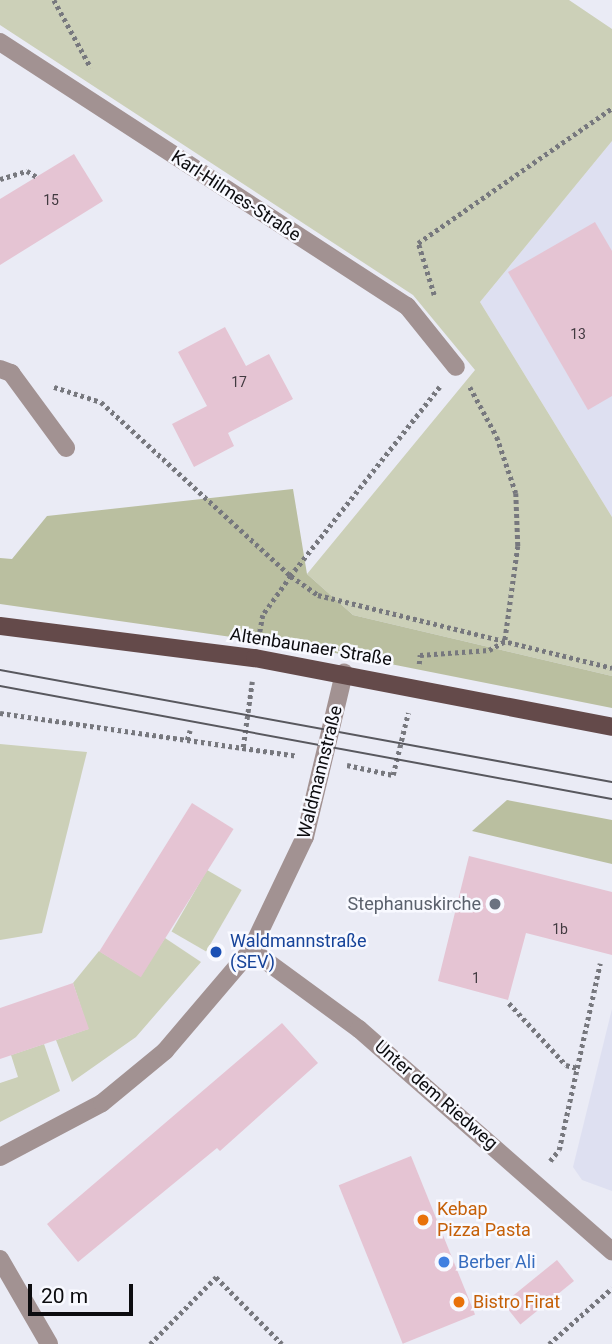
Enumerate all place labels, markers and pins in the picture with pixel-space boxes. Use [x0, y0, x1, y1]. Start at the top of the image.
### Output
place label: Stephanuskirche [348, 893, 481, 915]
marker: Stephanuskirche [487, 896, 503, 912]
place label: Waldmannstraße (SEV) [230, 931, 366, 974]
marker: Waldmannstraße (SEV) [208, 944, 224, 960]
place label: Kebap Pizza Pasta [437, 1199, 531, 1242]
marker: Kebap Pizza Pasta [415, 1212, 431, 1228]
place label: Berber Ali [458, 1251, 536, 1273]
marker: Berber Ali [436, 1254, 452, 1270]
place label: Bistro Firat [473, 1291, 560, 1313]
marker: Bistro Firat [451, 1294, 467, 1310]

